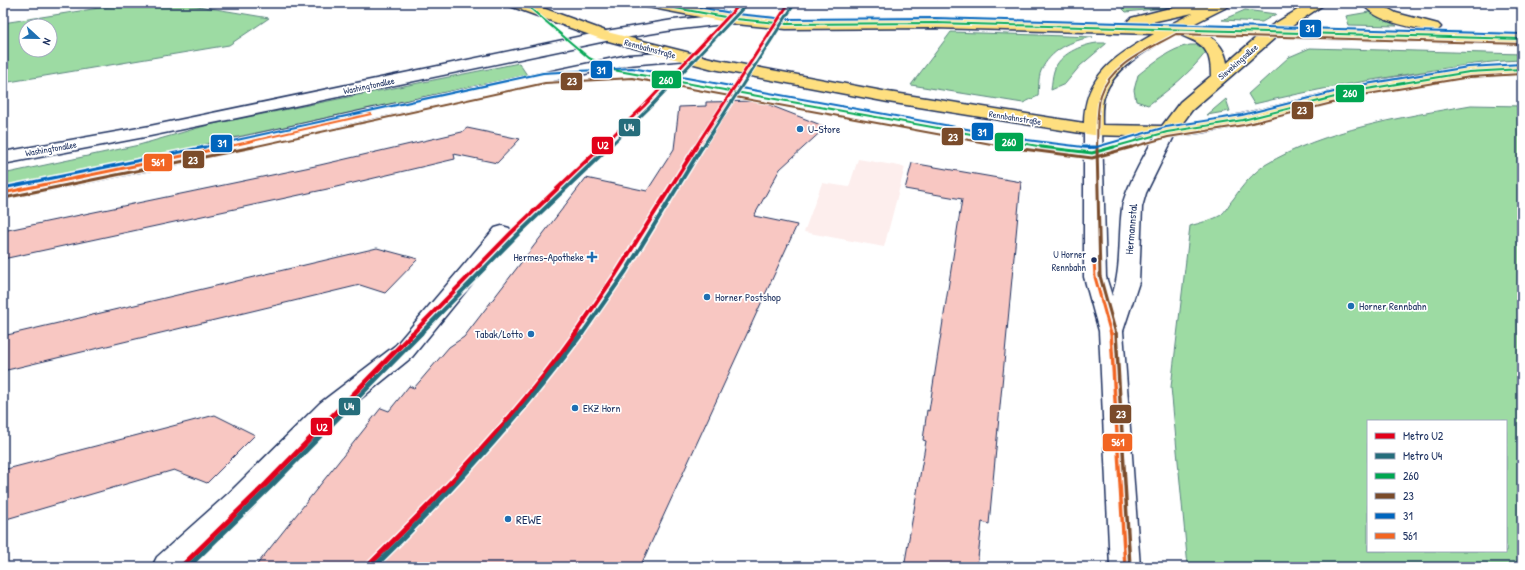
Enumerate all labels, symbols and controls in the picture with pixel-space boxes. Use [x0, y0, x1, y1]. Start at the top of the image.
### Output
north arrow [18, 18, 58, 58]
line badge: 31 [1299, 19, 1322, 38]
text: 31 [1306, 21, 1314, 35]
text: N [40, 36, 55, 47]
street label: Rennbahnstraße [623, 36, 677, 62]
street label: Sievekingsallee [1216, 41, 1261, 83]
line badge: 31 [590, 60, 613, 79]
text: 31 [597, 63, 605, 77]
line badge: 260 [651, 70, 682, 89]
line badge: 23 [560, 72, 583, 91]
text: 260 [659, 73, 673, 87]
text: 23 [567, 74, 577, 88]
street label: Washingtonallee [342, 75, 396, 97]
line badge: 260 [1335, 84, 1365, 103]
text: 260 [1343, 86, 1357, 100]
line badge: 23 [1291, 101, 1314, 120]
text: 23 [1297, 103, 1307, 117]
street label: Rennbahnstraße [988, 108, 1042, 128]
line badge: U4 [618, 118, 641, 137]
text: U4 [624, 120, 634, 134]
place label: U-Store [808, 122, 841, 136]
line badge: 31 [971, 122, 994, 141]
marker: U-Store [795, 124, 805, 134]
text: 31 [978, 125, 986, 139]
line badge: 23 [941, 127, 964, 146]
text: 23 [948, 130, 958, 144]
line badge: 260 [994, 132, 1024, 152]
line badge: 31 [210, 134, 233, 153]
text: 260 [1002, 135, 1016, 149]
text: 31 [218, 136, 226, 150]
line badge: U2 [591, 136, 614, 155]
text: U2 [597, 138, 609, 152]
street label: Washingtonallee [24, 139, 78, 159]
line badge: 23 [182, 150, 205, 169]
line badge: 561 [143, 153, 173, 172]
text: 23 [188, 153, 198, 167]
text: 561 [151, 155, 165, 169]
street label: Hermannstal [1122, 203, 1140, 255]
place label: U Horner Rennbahn [1052, 248, 1086, 274]
place label: Hermes-Apotheke [513, 250, 585, 264]
marker: Hermes-Apotheke [587, 252, 597, 262]
marker: U Horner Rennbahn [1089, 255, 1099, 265]
place label: Horner Postshop [715, 290, 781, 304]
marker: Horner Postshop [702, 292, 712, 302]
place label: Horner Rennbahn [1359, 299, 1427, 313]
marker: Horner Rennbahn [1346, 301, 1356, 311]
place label: Tabak/Lotto [475, 327, 524, 341]
marker: Tabak/Lotto [526, 329, 536, 339]
line badge: U4 [338, 397, 361, 416]
text: U4 [344, 399, 354, 413]
place label: EKZ Horn [583, 401, 621, 415]
marker: EKZ Horn [570, 403, 580, 413]
line badge: 23 [1109, 404, 1132, 424]
text: 23 [1116, 407, 1126, 421]
line badge: U2 [310, 417, 333, 436]
text: U2 [316, 420, 328, 434]
legend [1367, 420, 1507, 552]
text: Metro U2 [1403, 427, 1444, 444]
line badge: 561 [1102, 433, 1133, 452]
text: 561 [1111, 435, 1125, 449]
text: Metro U4 [1403, 447, 1443, 464]
text: 260 [1403, 467, 1419, 484]
text: 23 [1403, 487, 1414, 504]
text: 31 [1403, 507, 1413, 524]
place label: REWE [516, 510, 542, 528]
marker: REWE [503, 514, 513, 524]
text: 561 [1403, 527, 1417, 544]

